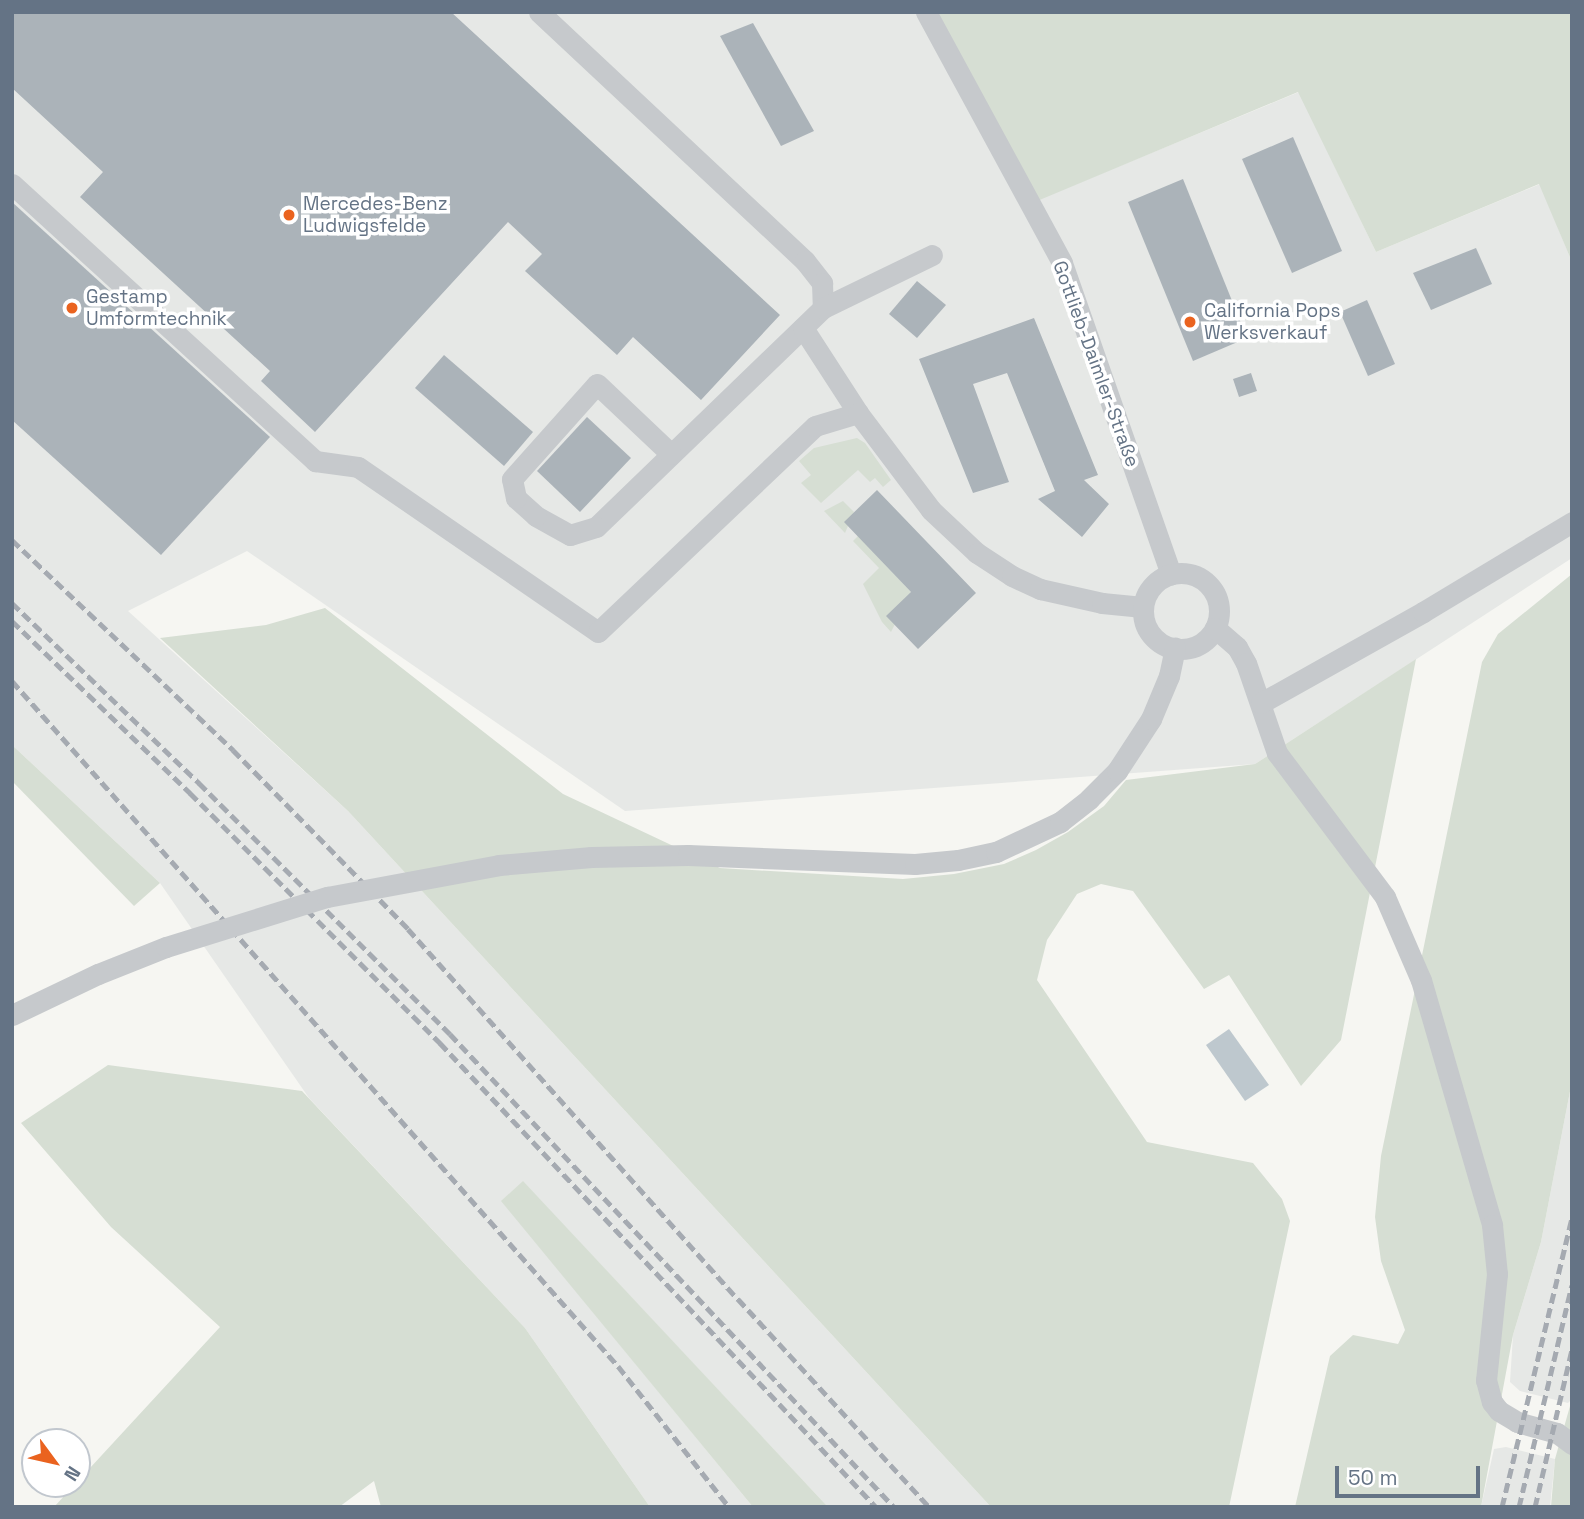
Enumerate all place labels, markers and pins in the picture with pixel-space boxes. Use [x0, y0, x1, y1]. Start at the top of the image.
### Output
place label: Mercedes-Benz Ludwigsfelde [303, 193, 448, 237]
marker: Mercedes-Benz Ludwigsfelde [281, 207, 297, 223]
place label: Gestamp Umformtechnik [86, 286, 227, 330]
marker: Gestamp Umformtechnik [64, 300, 80, 316]
place label: California Pops Werksverkauf [1204, 300, 1340, 344]
marker: California Pops Werksverkauf [1182, 314, 1198, 330]

